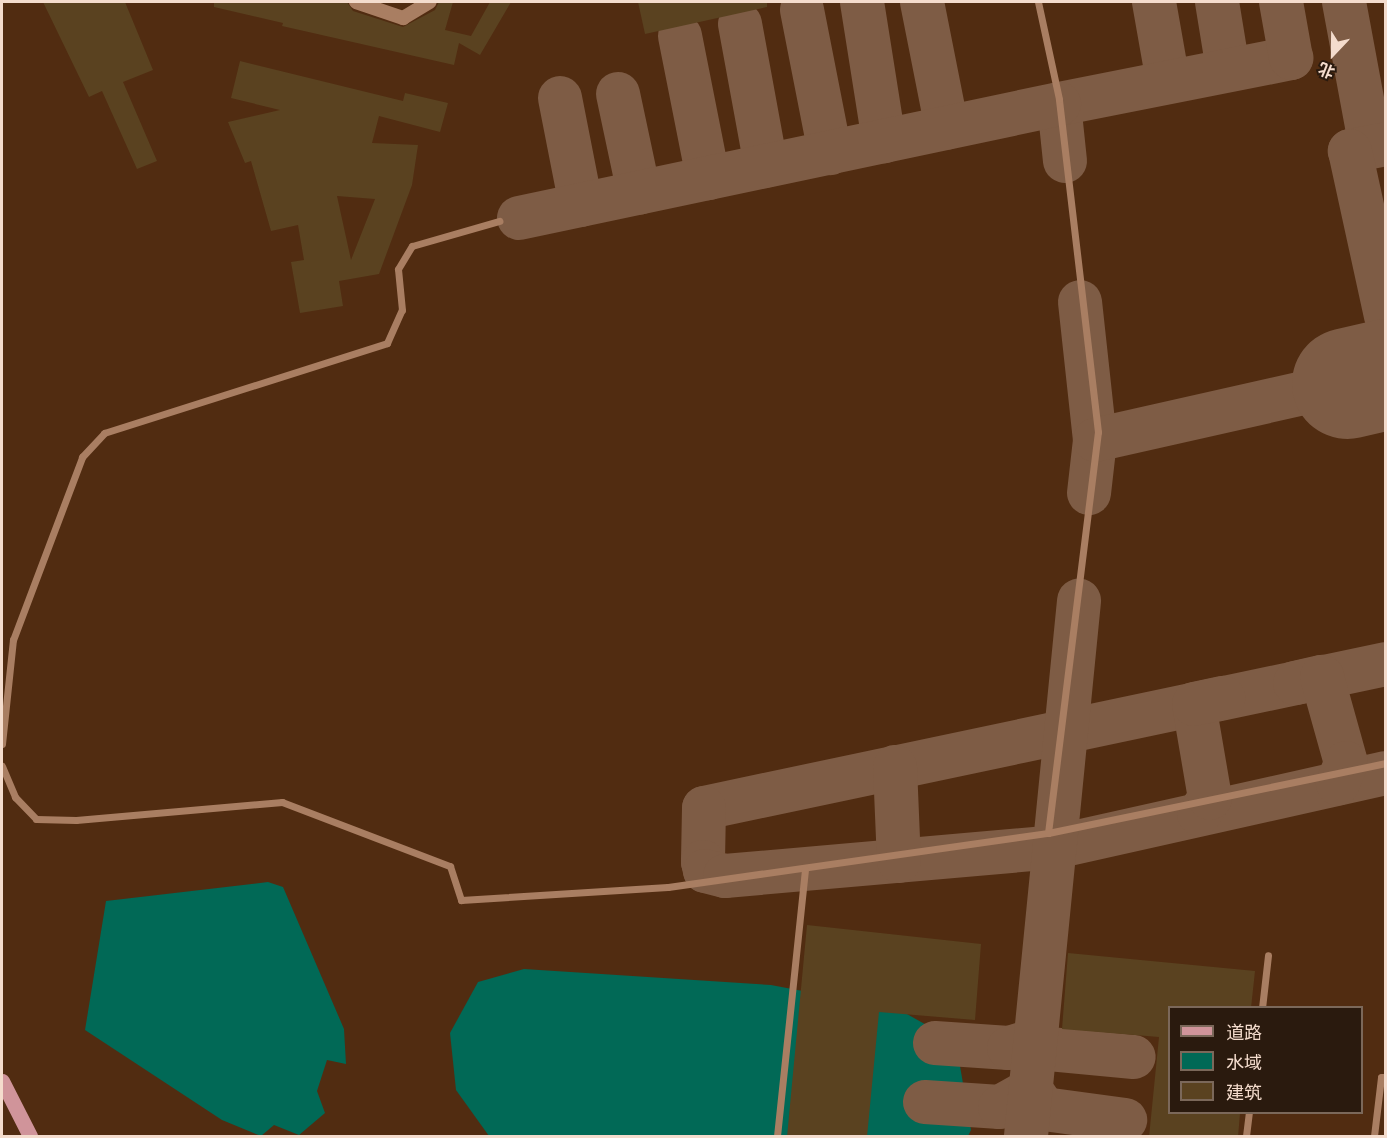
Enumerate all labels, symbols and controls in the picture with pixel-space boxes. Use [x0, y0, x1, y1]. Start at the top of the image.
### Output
north arrow [1303, 24, 1363, 84]
text: 北 [1315, 59, 1337, 83]
legend [1168, 1006, 1363, 1114]
text: 道路 [1226, 1021, 1262, 1043]
text: 水域 [1226, 1051, 1262, 1073]
text: 建筑 [1226, 1081, 1262, 1103]

